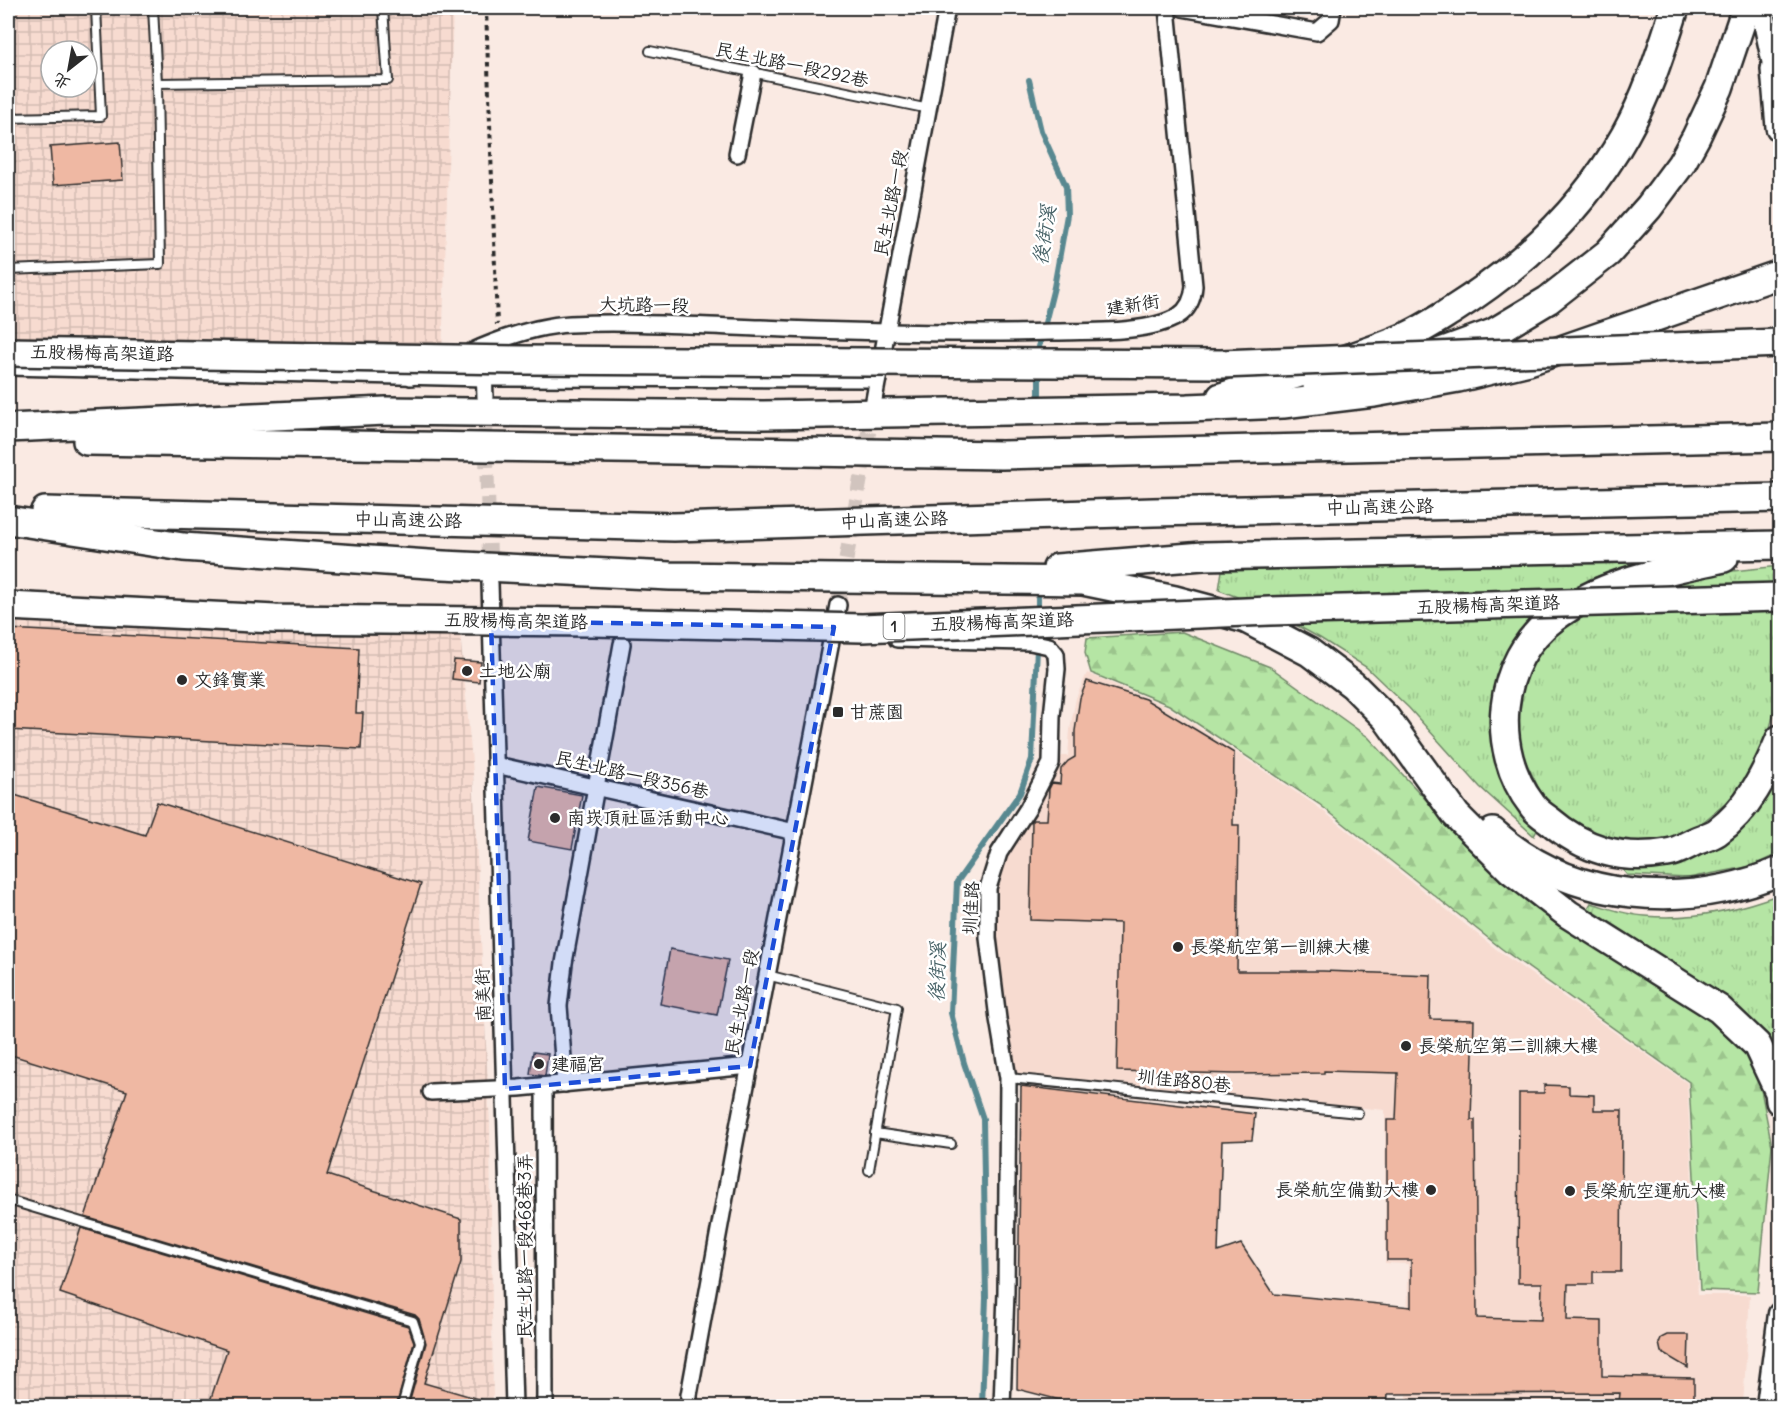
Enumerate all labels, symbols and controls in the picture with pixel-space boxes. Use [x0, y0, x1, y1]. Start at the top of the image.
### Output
street label: 民生北路一段292巷 [713, 37, 871, 92]
north arrow [39, 39, 99, 99]
text: 北 [49, 69, 73, 95]
street label: 民生北路一段 [869, 148, 912, 258]
water label: 後街溪 [1026, 202, 1061, 267]
street label: 建新街 [1104, 289, 1161, 320]
street label: 大坑路一段 [599, 292, 689, 317]
street label: 五股楊梅高架道路 [30, 340, 174, 365]
street label: 中山高速公路 [1326, 494, 1434, 519]
street label: 中山高速公路 [840, 506, 948, 533]
street label: 中山高速公路 [354, 507, 462, 532]
street label: 五股楊梅高架道路 [1416, 590, 1560, 619]
street label: 五股楊梅高架道路 [930, 607, 1074, 636]
street label: 五股楊梅高架道路 [444, 608, 588, 633]
road number: 1 [884, 613, 904, 639]
place label: 土地公廟 [479, 659, 551, 682]
marker: 土地公廟 [460, 664, 474, 678]
place label: 文鋒實業 [194, 668, 266, 691]
marker: 文鋒實業 [175, 673, 189, 687]
place label: 甘蔗園 [850, 700, 904, 723]
marker: 甘蔗園 [831, 705, 845, 719]
street label: 民生北路一段356巷 [553, 746, 711, 803]
place label: 南崁頂社區活動中心 [567, 806, 729, 829]
marker: 南崁頂社區活動中心 [548, 811, 562, 825]
street label: 圳佳路 [958, 880, 983, 936]
place label: 長榮航空第一訓練大樓 [1190, 935, 1370, 958]
marker: 長榮航空第一訓練大樓 [1171, 940, 1185, 954]
water label: 後街溪 [923, 941, 950, 1002]
street label: 民生北路一段 [720, 947, 763, 1057]
street label: 南美街 [470, 968, 495, 1022]
place label: 長榮航空第二訓練大樓 [1418, 1034, 1598, 1057]
marker: 長榮航空第二訓練大樓 [1399, 1039, 1413, 1053]
place label: 建福宮 [551, 1052, 605, 1075]
marker: 建福宮 [532, 1057, 546, 1071]
street label: 圳佳路80巷 [1136, 1064, 1232, 1097]
street label: 民生北路一段468巷3弄 [513, 1153, 536, 1339]
place label: 長榮航空備勤大樓 [1275, 1178, 1419, 1201]
place label: 長榮航空運航大樓 [1582, 1179, 1726, 1202]
marker: 長榮航空備勤大樓 [1424, 1183, 1438, 1197]
marker: 長榮航空運航大樓 [1563, 1184, 1577, 1198]

